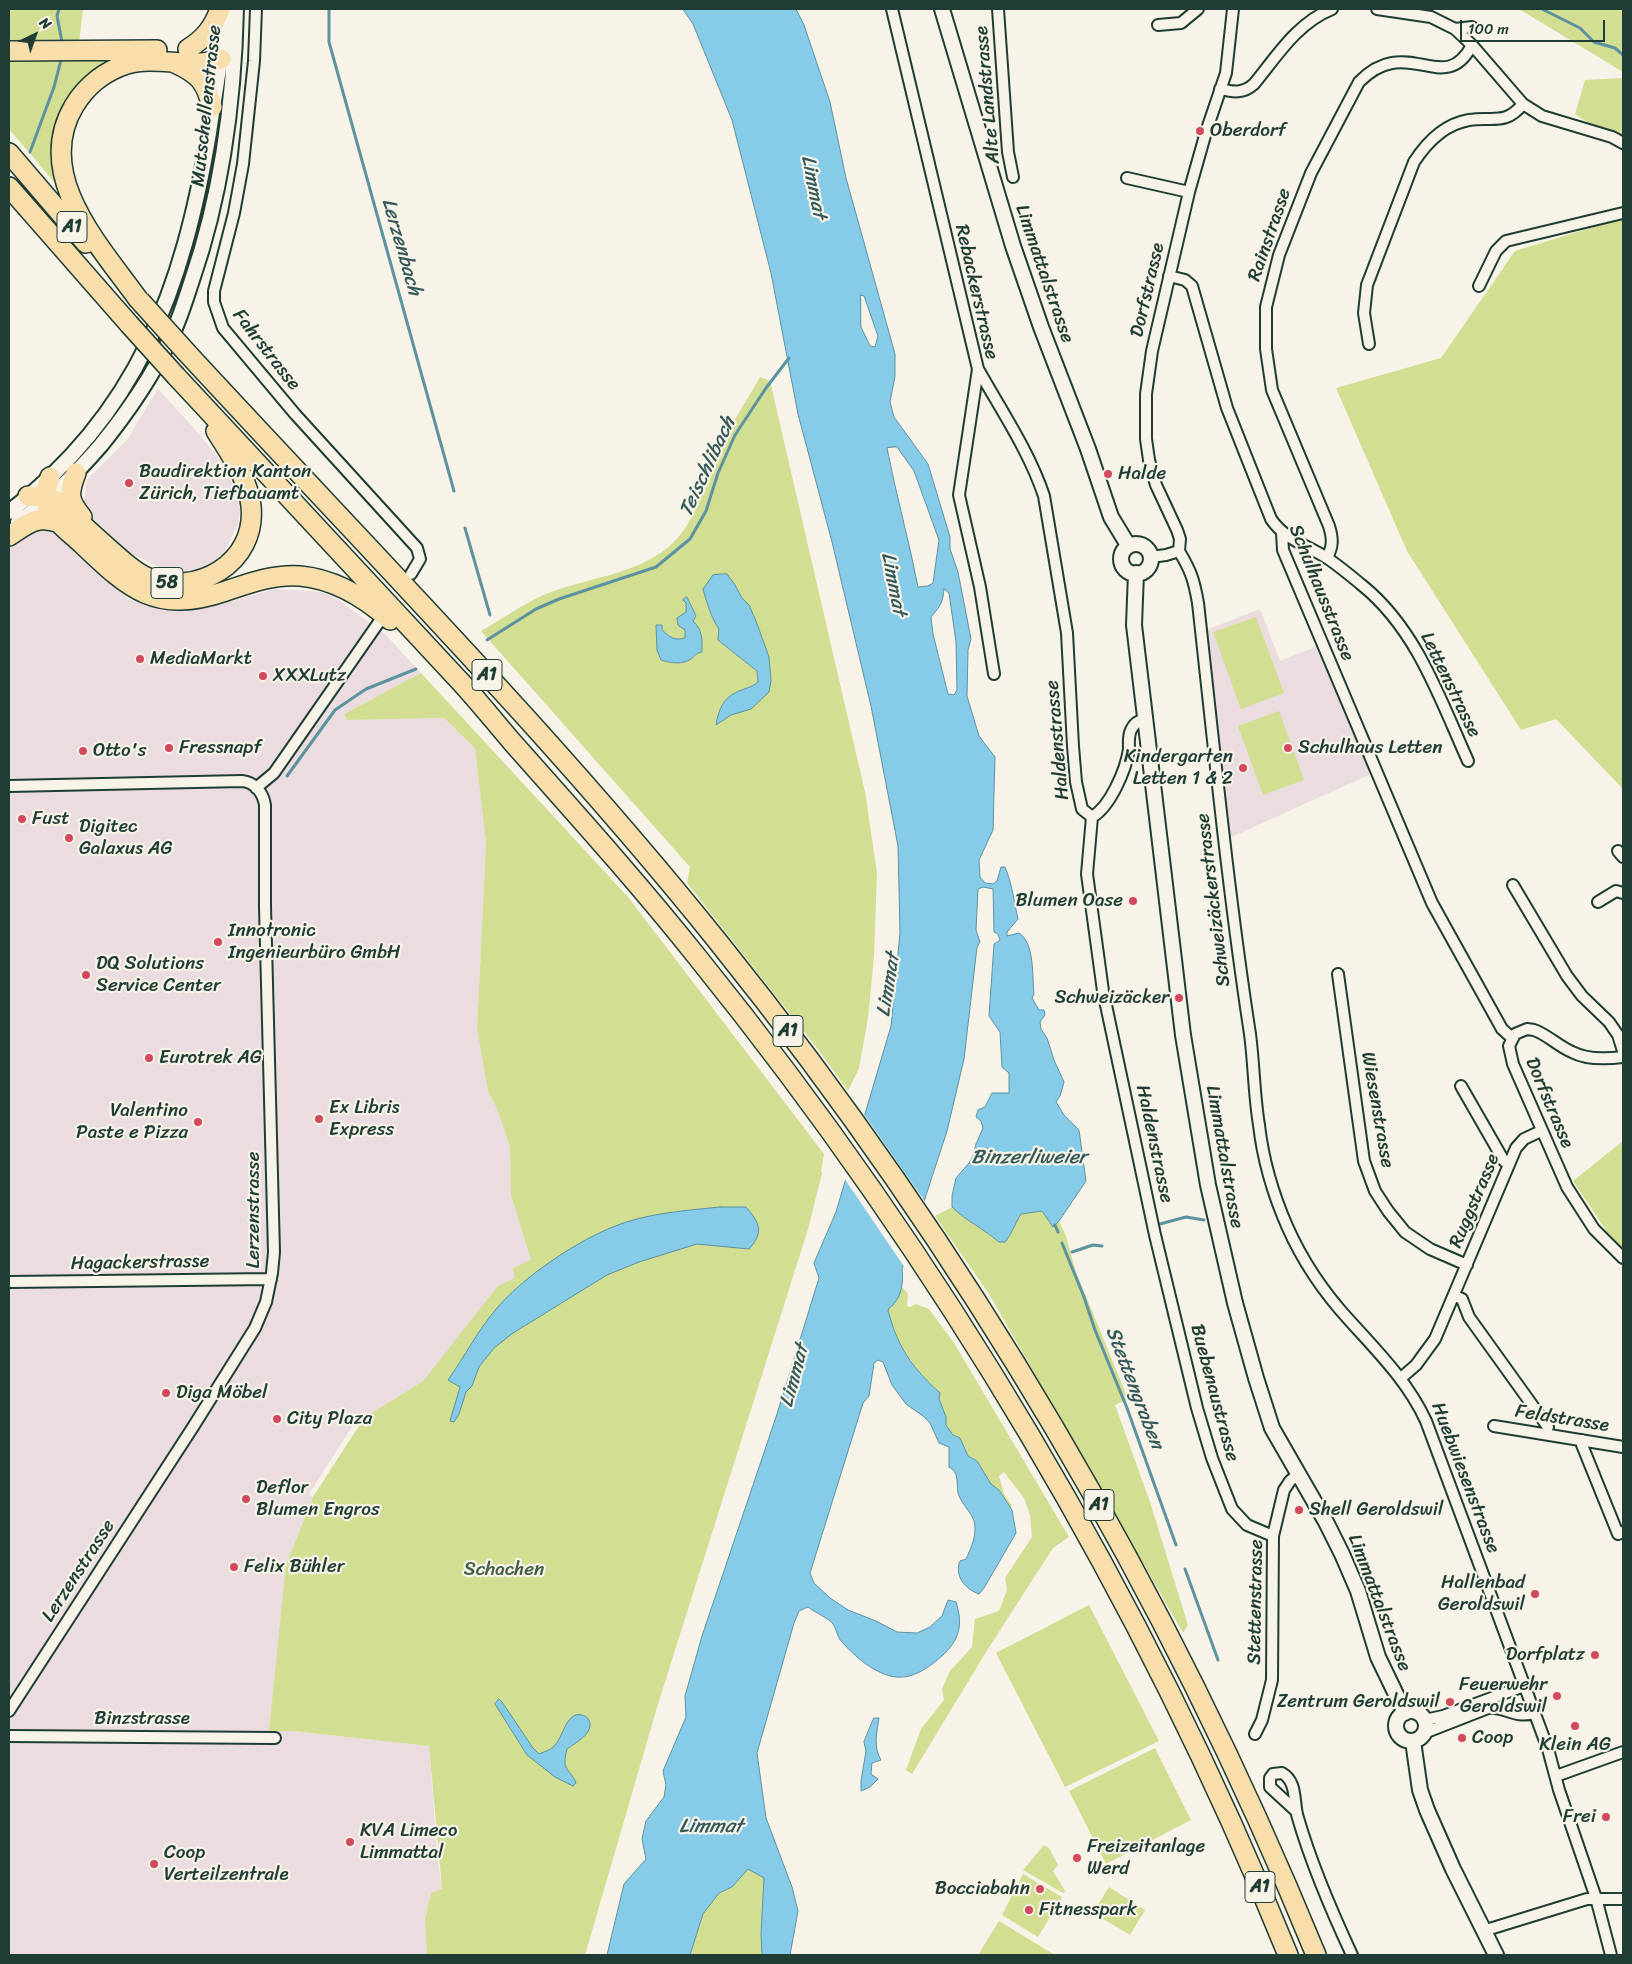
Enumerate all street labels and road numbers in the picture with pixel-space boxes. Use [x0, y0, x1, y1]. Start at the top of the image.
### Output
street label: Mutschellenstrasse [187, 24, 227, 188]
street label: Alte Landstrasse [971, 25, 1005, 165]
street label: Rainstrasse [1243, 186, 1297, 284]
street label: Limmattalstrasse [1010, 202, 1078, 346]
road number: A1 [57, 212, 87, 242]
street label: Rebackerstrasse [949, 222, 1003, 362]
street label: Dorfstrasse [1126, 241, 1170, 339]
street label: Fahrstrasse [227, 305, 305, 395]
street label: Schulhausstrasse [1283, 521, 1359, 665]
road number: 58 [151, 568, 183, 598]
street label: Lettenstrasse [1415, 629, 1485, 741]
road number: A1 [472, 660, 502, 690]
street label: Haldenstrasse [1041, 679, 1075, 801]
street label: Schweizäckerstrasse [1192, 812, 1236, 988]
road number: A1 [773, 1016, 803, 1046]
street label: Wiesenstrasse [1356, 1050, 1398, 1170]
street label: Dorfstrasse [1520, 1054, 1578, 1152]
street label: Haldenstrasse [1130, 1083, 1178, 1205]
street label: Limmattalstrasse [1200, 1084, 1248, 1230]
street label: Lerzenstrasse [243, 1151, 265, 1269]
street label: Ruggstrasse [1445, 1151, 1505, 1251]
street label: Hagackerstrasse [70, 1250, 210, 1276]
street label: Buebenaustrasse [1185, 1322, 1243, 1464]
street label: Huebwiesenstrasse [1426, 1399, 1504, 1557]
street label: Feldstrasse [1513, 1400, 1611, 1438]
road number: A1 [1084, 1490, 1114, 1520]
street label: Lerzenstrasse [38, 1516, 120, 1626]
street label: Limmattalstrasse [1342, 1531, 1416, 1675]
street label: Stettenstrasse [1244, 1539, 1268, 1665]
street label: Binzstrasse [94, 1708, 190, 1730]
road number: A1 [1245, 1871, 1275, 1902]

